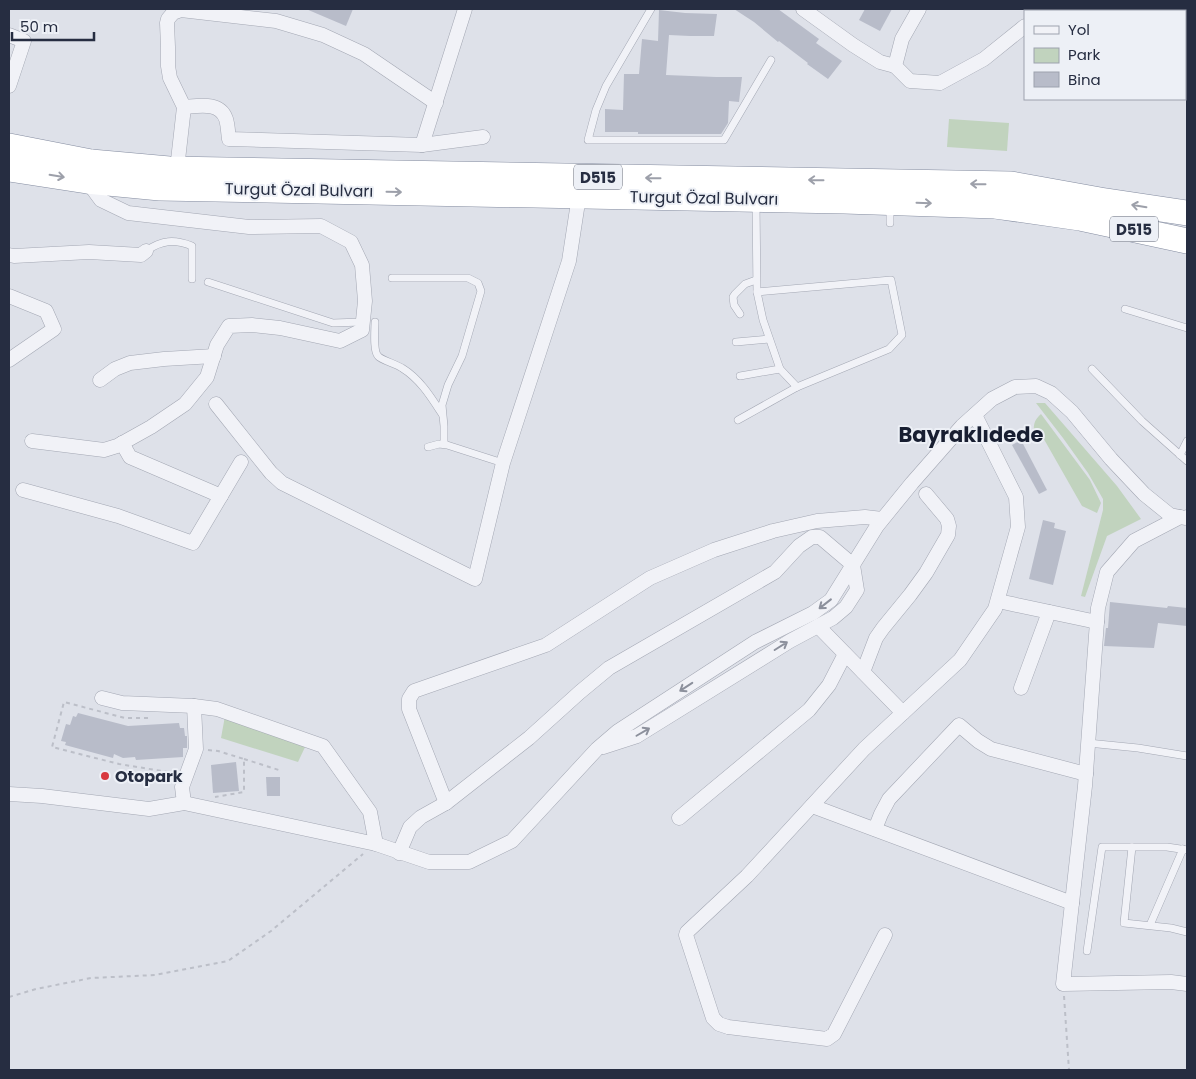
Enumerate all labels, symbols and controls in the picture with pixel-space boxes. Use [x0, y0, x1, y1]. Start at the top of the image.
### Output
scale bar [12, 10, 95, 42]
legend [1024, 10, 1186, 100]
text: 50 m [20, 16, 58, 37]
text: Yol [1068, 19, 1090, 40]
text: Park [1068, 44, 1100, 65]
text: Bina [1068, 69, 1101, 90]
road number: D515 [574, 164, 622, 190]
one-way arrow [49, 172, 65, 182]
one-way arrow [646, 173, 662, 182]
one-way arrow [808, 175, 824, 185]
street label: Turgut Özal Bulvarı [225, 177, 373, 203]
one-way arrow [971, 179, 987, 188]
street label: Turgut Özal Bulvarı [630, 185, 778, 211]
one-way arrow [385, 188, 401, 197]
one-way arrow [915, 199, 931, 208]
one-way arrow [1131, 200, 1147, 210]
road number: D515 [1110, 216, 1158, 242]
district label: Bayraklıdede [899, 420, 1044, 449]
one-way arrow [818, 599, 832, 609]
one-way arrow [774, 641, 788, 652]
one-way arrow [679, 682, 693, 692]
one-way arrow [635, 726, 649, 736]
place label: Otopark [115, 765, 183, 788]
marker: Otopark [99, 770, 111, 782]

